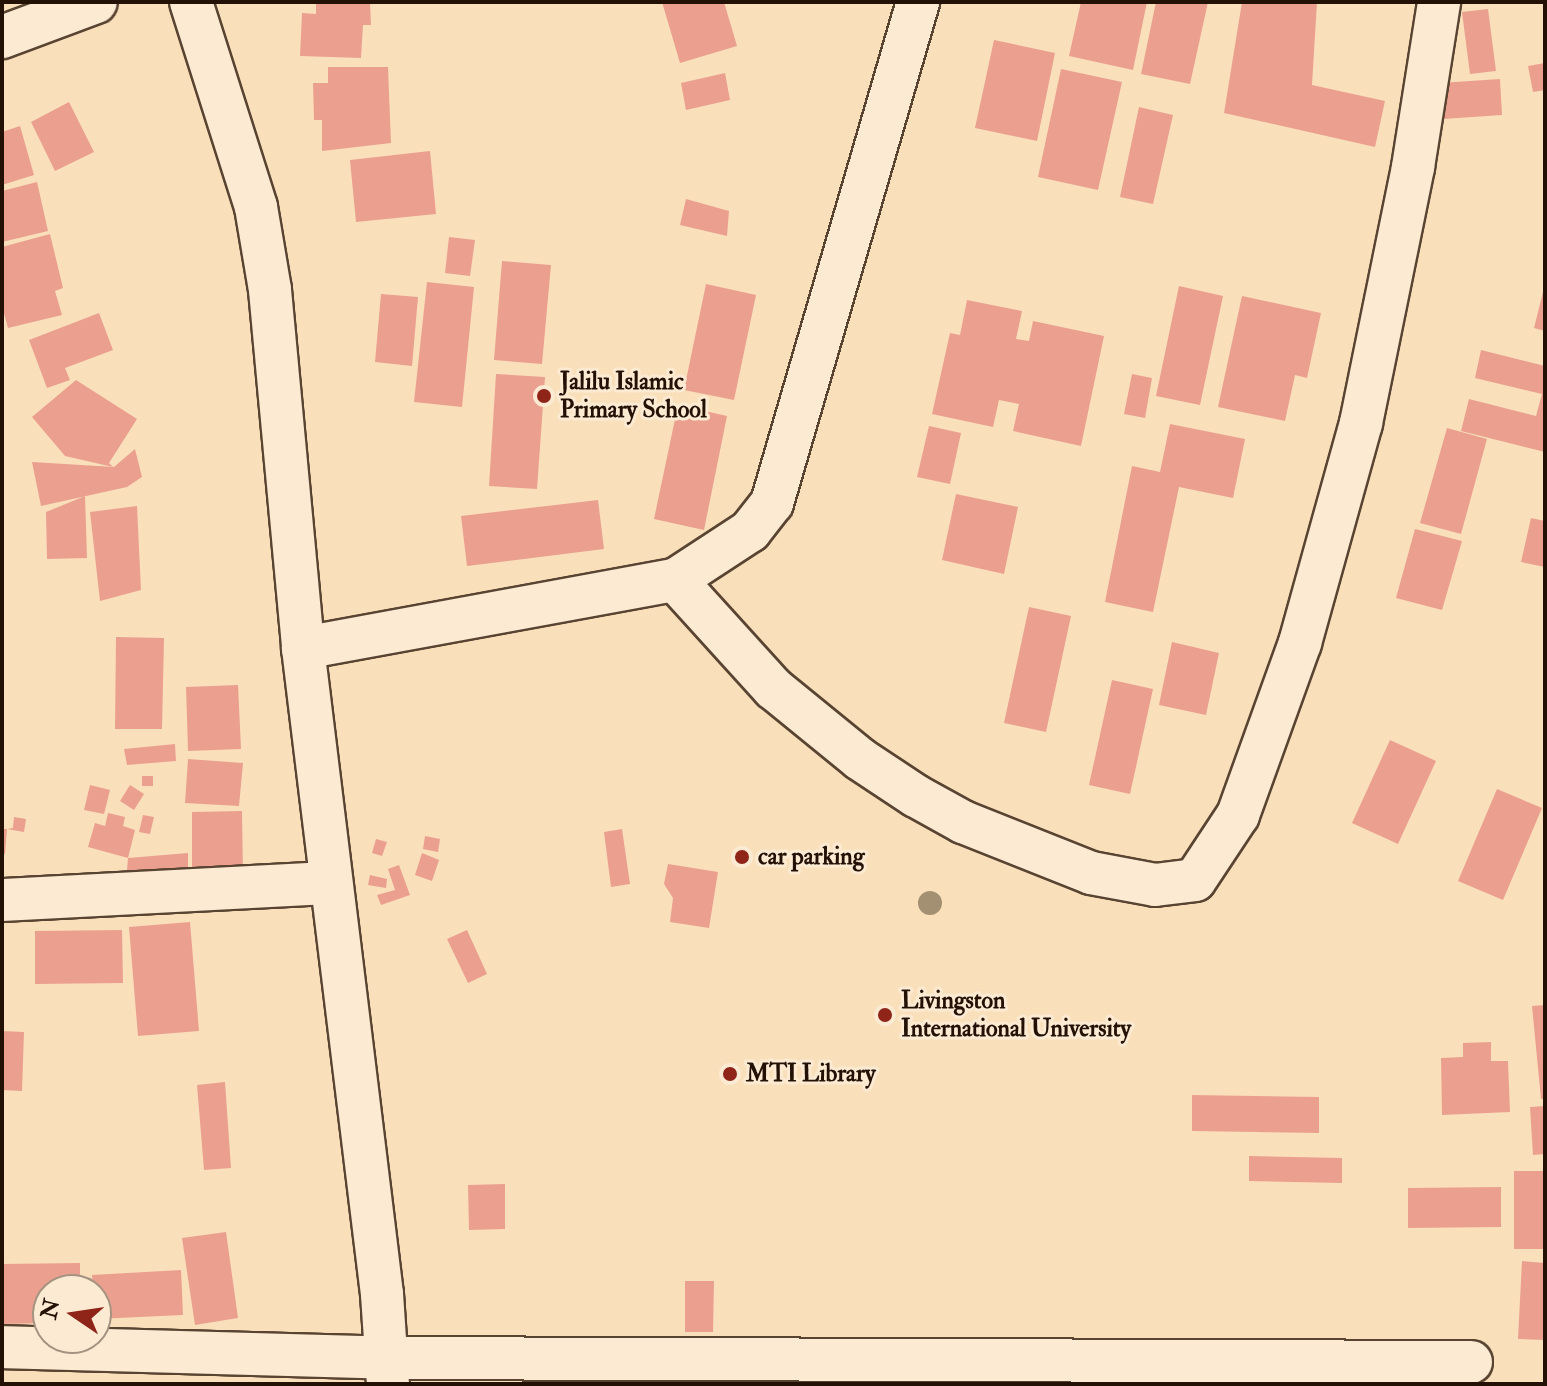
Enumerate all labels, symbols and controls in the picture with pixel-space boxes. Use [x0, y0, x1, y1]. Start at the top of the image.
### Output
place label: Jalilu Islamic Primary School [560, 368, 707, 424]
marker: Jalilu Islamic Primary School [535, 387, 553, 405]
place label: car parking [758, 843, 864, 871]
marker: car parking [733, 848, 751, 866]
place label: Livingston International University [901, 987, 1131, 1043]
marker: Livingston International University [876, 1006, 894, 1024]
place label: MTI Library [746, 1060, 875, 1088]
marker: MTI Library [721, 1065, 739, 1083]
north arrow [32, 1274, 112, 1354]
text: N [35, 1296, 66, 1322]

